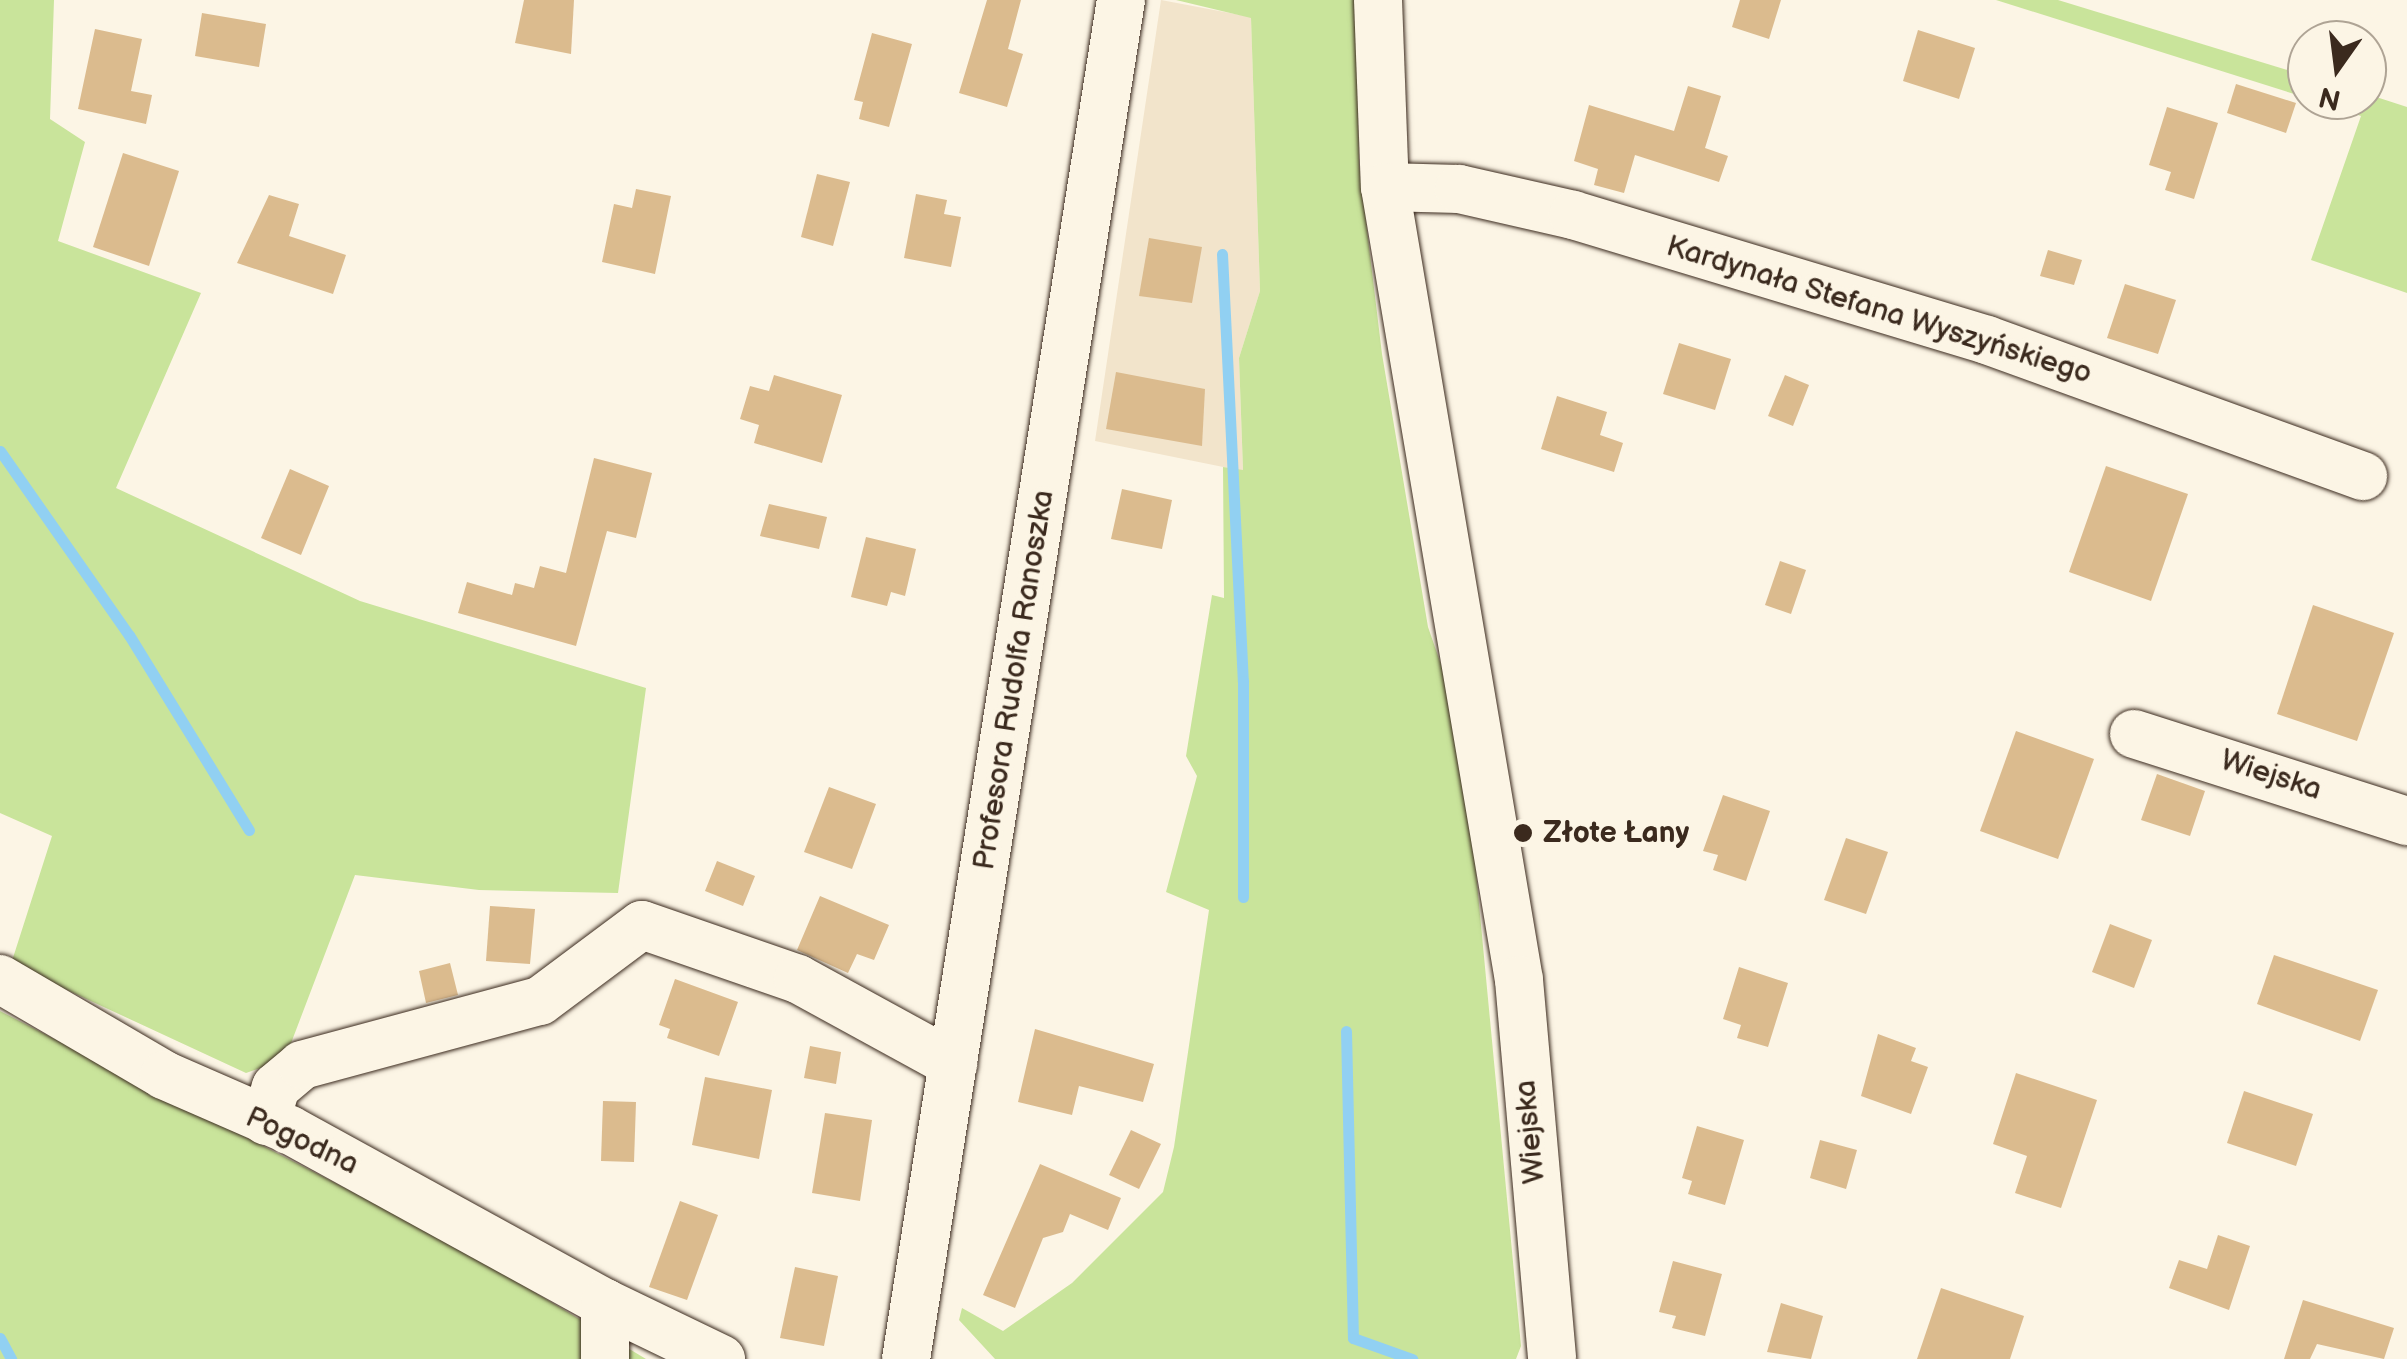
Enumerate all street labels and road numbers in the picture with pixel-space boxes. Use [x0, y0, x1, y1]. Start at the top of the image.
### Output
street label: Kardynała Stefana Wyszyńskiego [1661, 228, 2097, 392]
street label: Profesora Rudolfa Ranoszka [966, 488, 1062, 872]
street label: Wiejska [2216, 742, 2326, 808]
street label: Wiejska [1508, 1079, 1552, 1185]
street label: Pogodna [240, 1099, 364, 1183]

